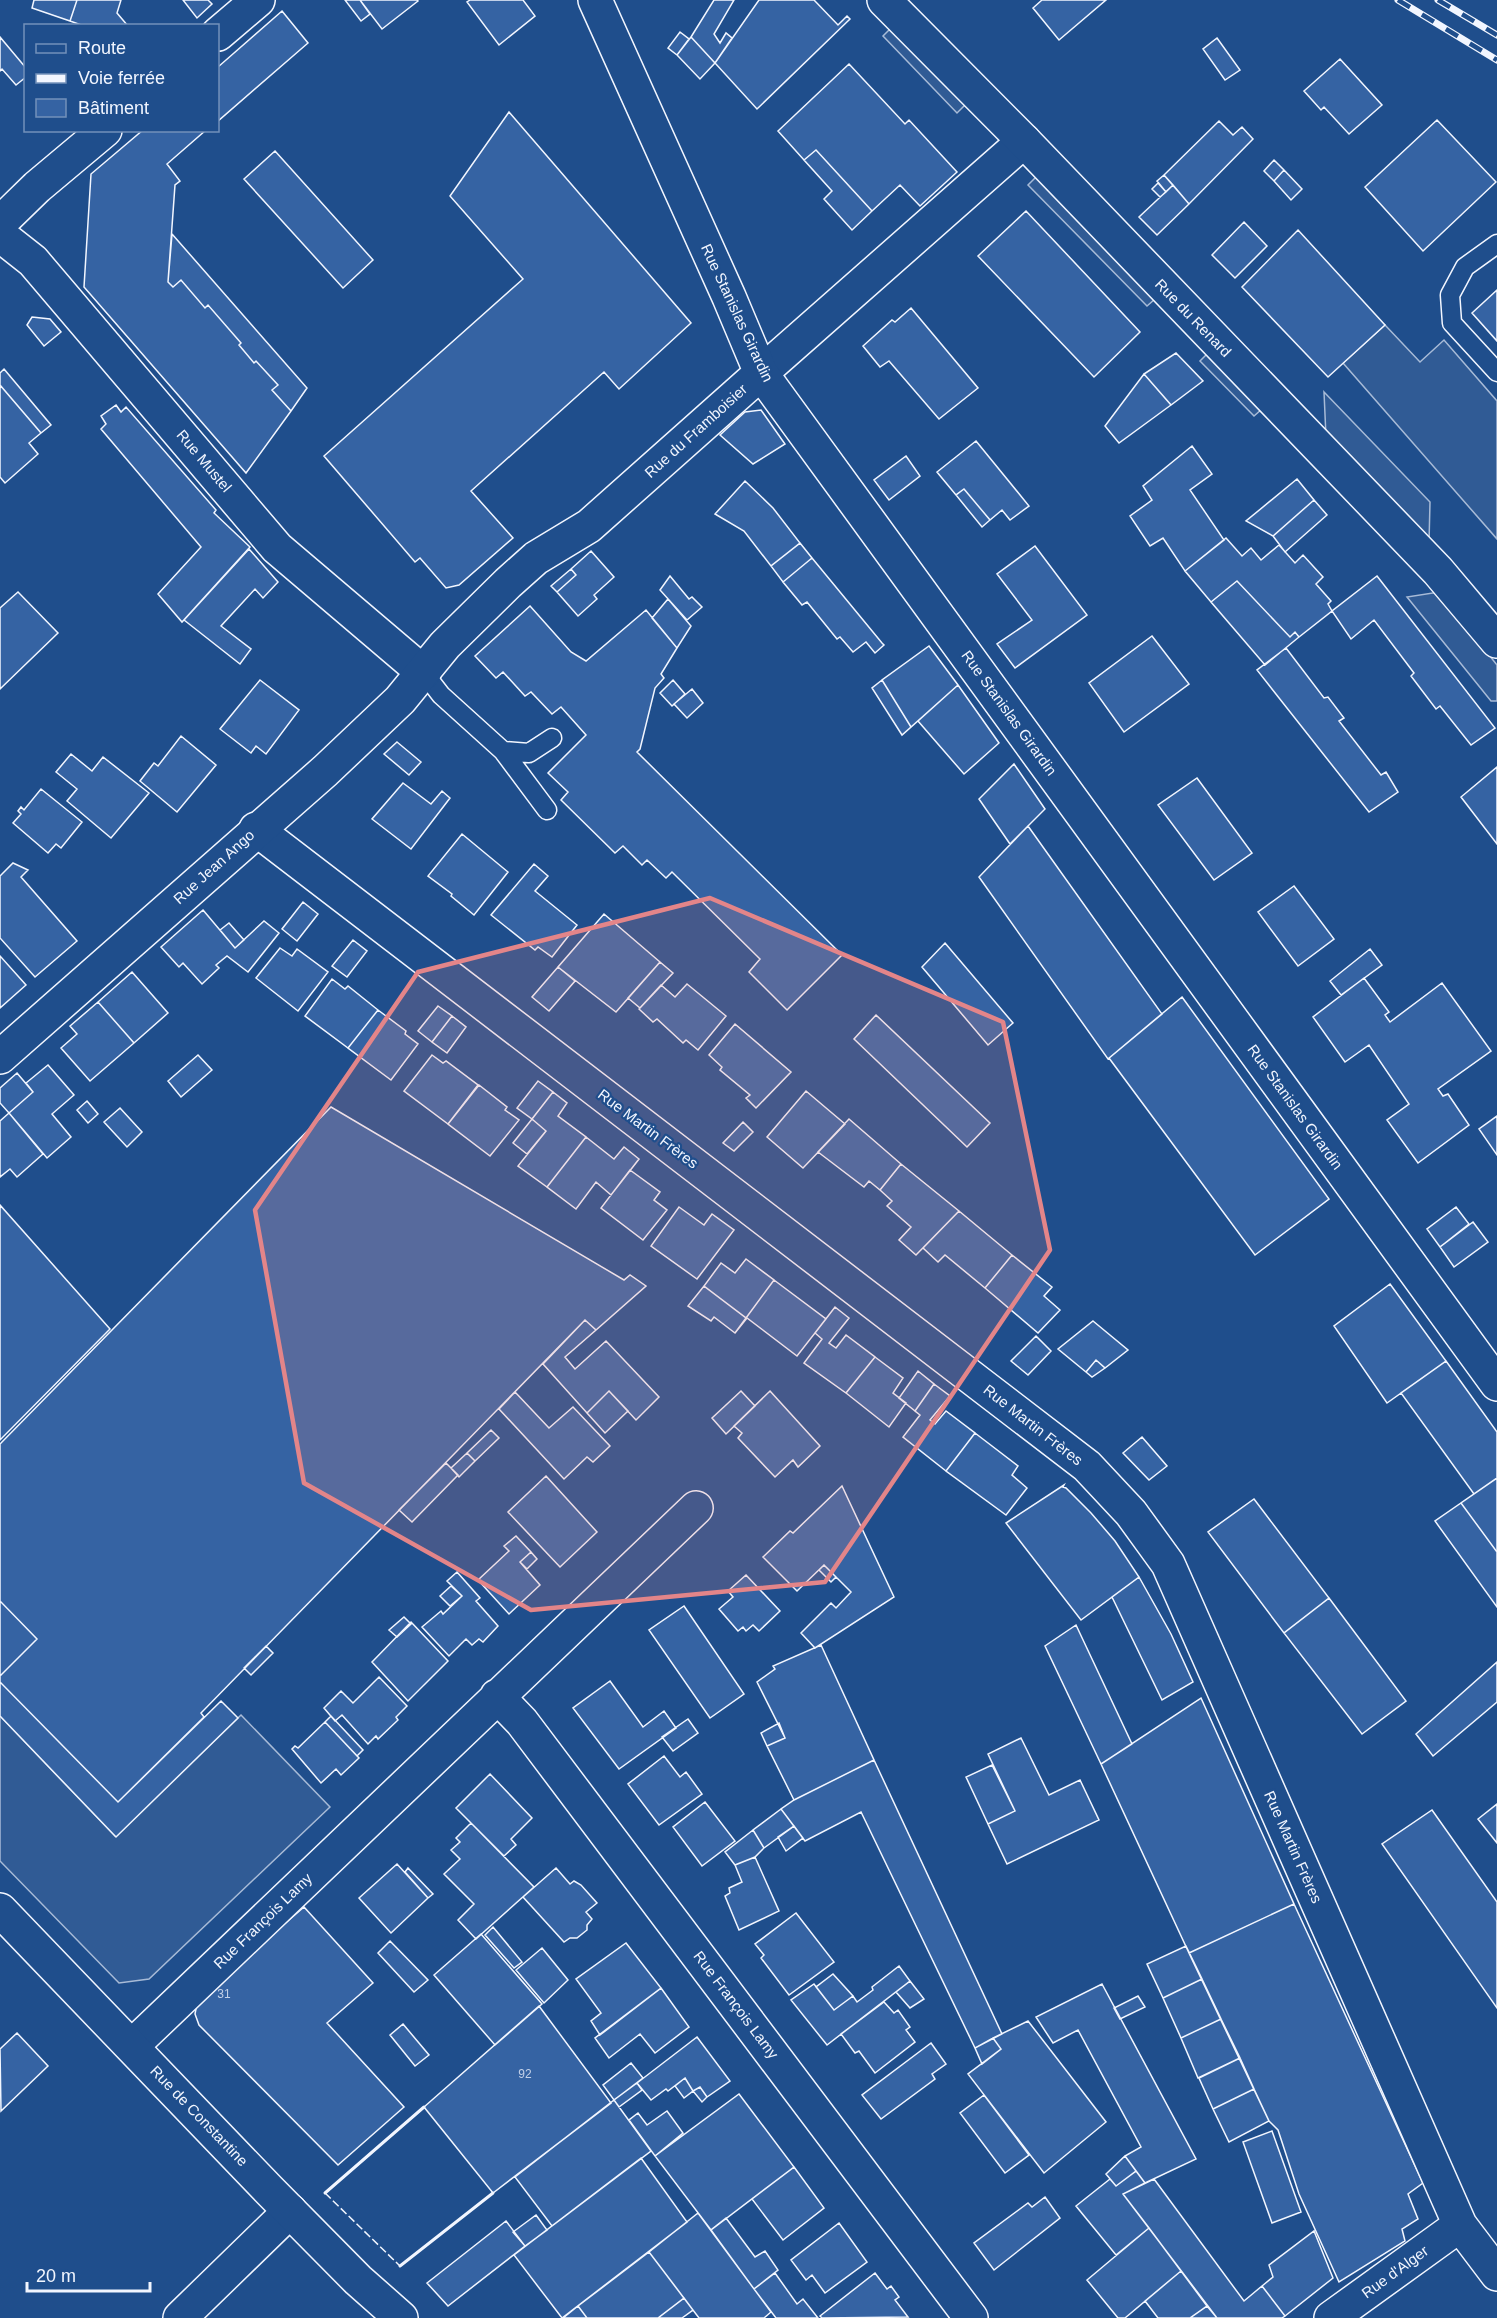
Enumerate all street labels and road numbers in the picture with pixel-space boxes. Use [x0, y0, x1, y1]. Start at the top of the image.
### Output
street label: Rue Stanislas Girardin [698, 241, 777, 384]
street label: Rue du Renard [1152, 275, 1235, 360]
street label: Rue du Framboisier [641, 380, 750, 481]
street label: Rue Mustel [173, 426, 235, 495]
street label: Rue Stanislas Girardin [958, 647, 1060, 778]
street label: Rue Jean Ango [170, 826, 257, 907]
street label: Rue Stanislas Girardin [1244, 1041, 1346, 1172]
street label: Rue Martin Frères [595, 1085, 702, 1172]
street label: Rue Martin Frères [980, 1381, 1086, 1469]
street label: Rue Martin Frères [1261, 1788, 1326, 1905]
street label: Rue François Lamy [210, 1869, 316, 1972]
street label: Rue François Lamy [690, 1948, 783, 2062]
street label: Rue de Constantine [147, 2062, 252, 2169]
street label: Rue d'Alger [1358, 2242, 1431, 2301]

